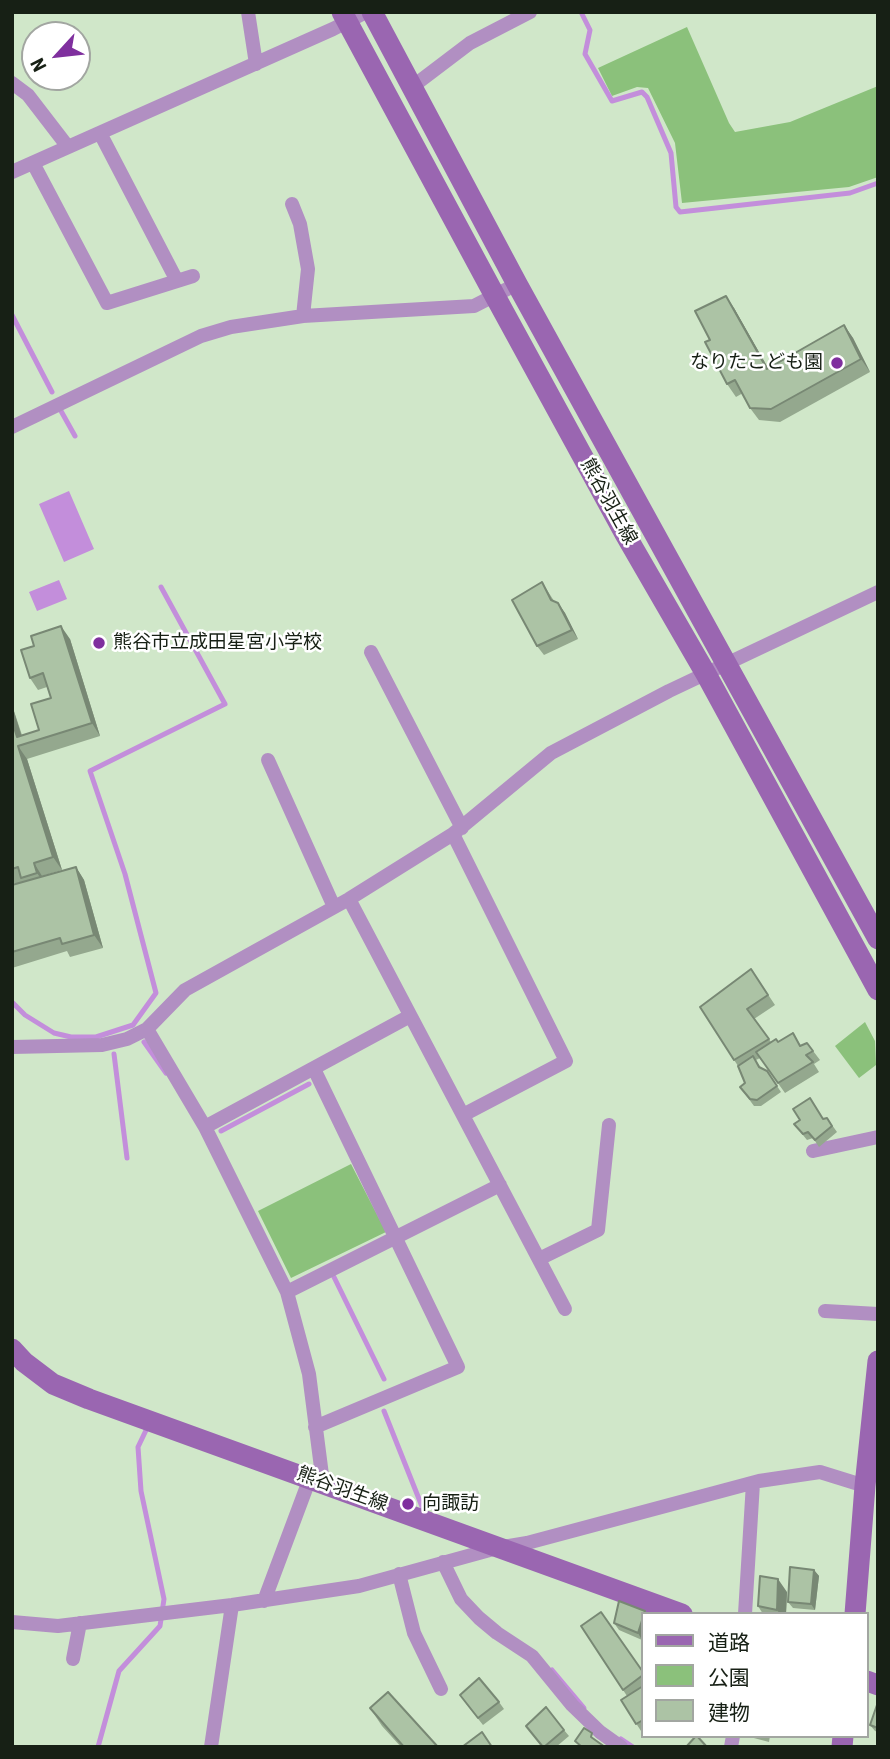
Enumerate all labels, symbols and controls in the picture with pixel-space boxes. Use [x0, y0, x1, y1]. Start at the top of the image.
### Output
north arrow [21, 21, 91, 91]
text: N [26, 54, 52, 75]
place label: なりたこども園 [690, 352, 823, 374]
marker: なりたこども園 [829, 355, 845, 371]
street label: 熊谷羽生線 [575, 455, 641, 549]
place label: 熊谷市立成田星宮小学校 [113, 632, 322, 654]
marker: 熊谷市立成田星宮小学校 [91, 635, 107, 651]
street label: 熊谷羽生線 [293, 1463, 391, 1517]
place label: 向諏訪 [422, 1493, 479, 1515]
marker: 向諏訪 [400, 1496, 416, 1512]
legend [642, 1612, 869, 1738]
text: 道路 [708, 1631, 750, 1655]
text: 公園 [708, 1666, 750, 1690]
text: 建物 [708, 1701, 750, 1725]

